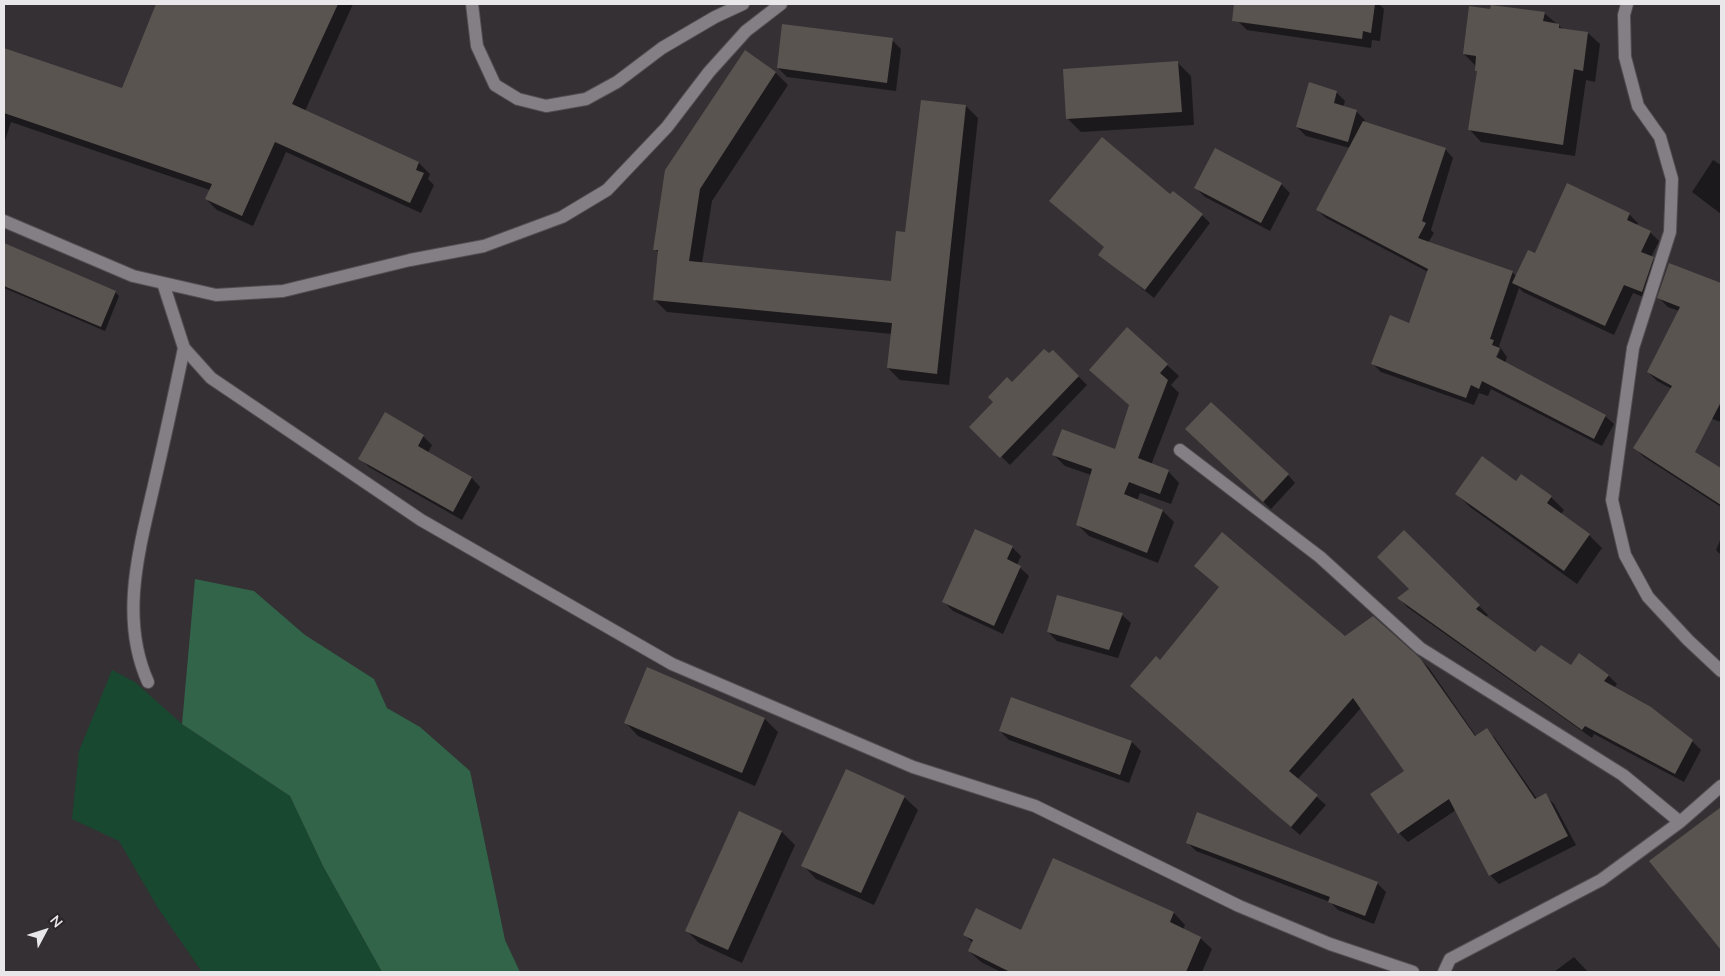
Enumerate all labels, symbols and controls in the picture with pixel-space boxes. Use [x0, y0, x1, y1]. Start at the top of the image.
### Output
north arrow [20, 906, 70, 956]
text: N [46, 912, 67, 931]

